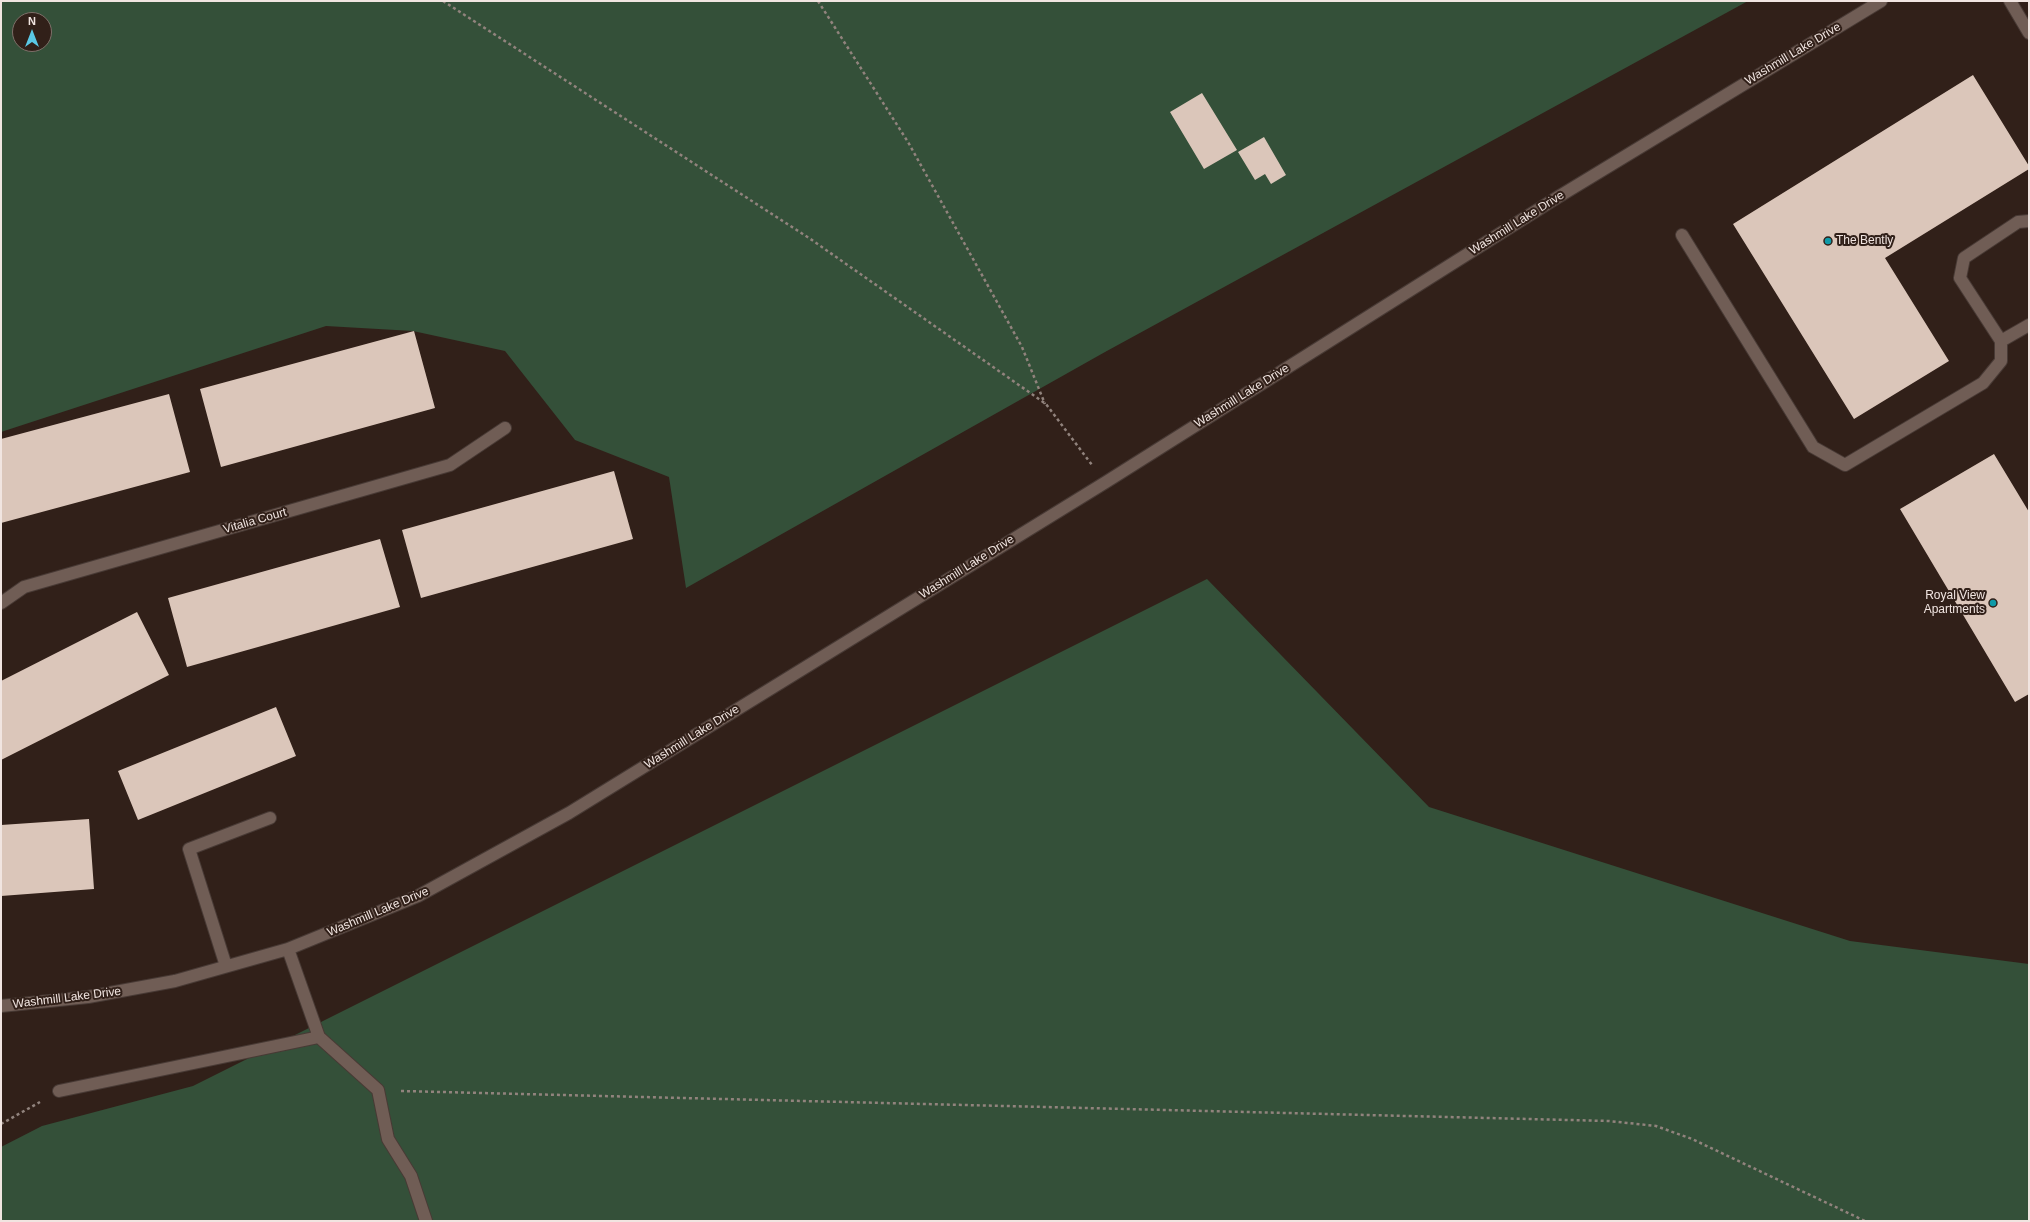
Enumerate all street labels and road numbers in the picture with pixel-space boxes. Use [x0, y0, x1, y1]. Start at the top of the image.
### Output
street label: Washmill Lake Drive [1743, 20, 1843, 88]
street label: Washmill Lake Drive [1467, 188, 1567, 258]
street label: Washmill Lake Drive [1192, 361, 1292, 431]
street label: Vitalia Court [222, 505, 288, 537]
street label: Washmill Lake Drive [917, 532, 1017, 602]
street label: Washmill Lake Drive [642, 702, 742, 772]
street label: Washmill Lake Drive [325, 884, 431, 940]
street label: Washmill Lake Drive [12, 984, 122, 1012]

